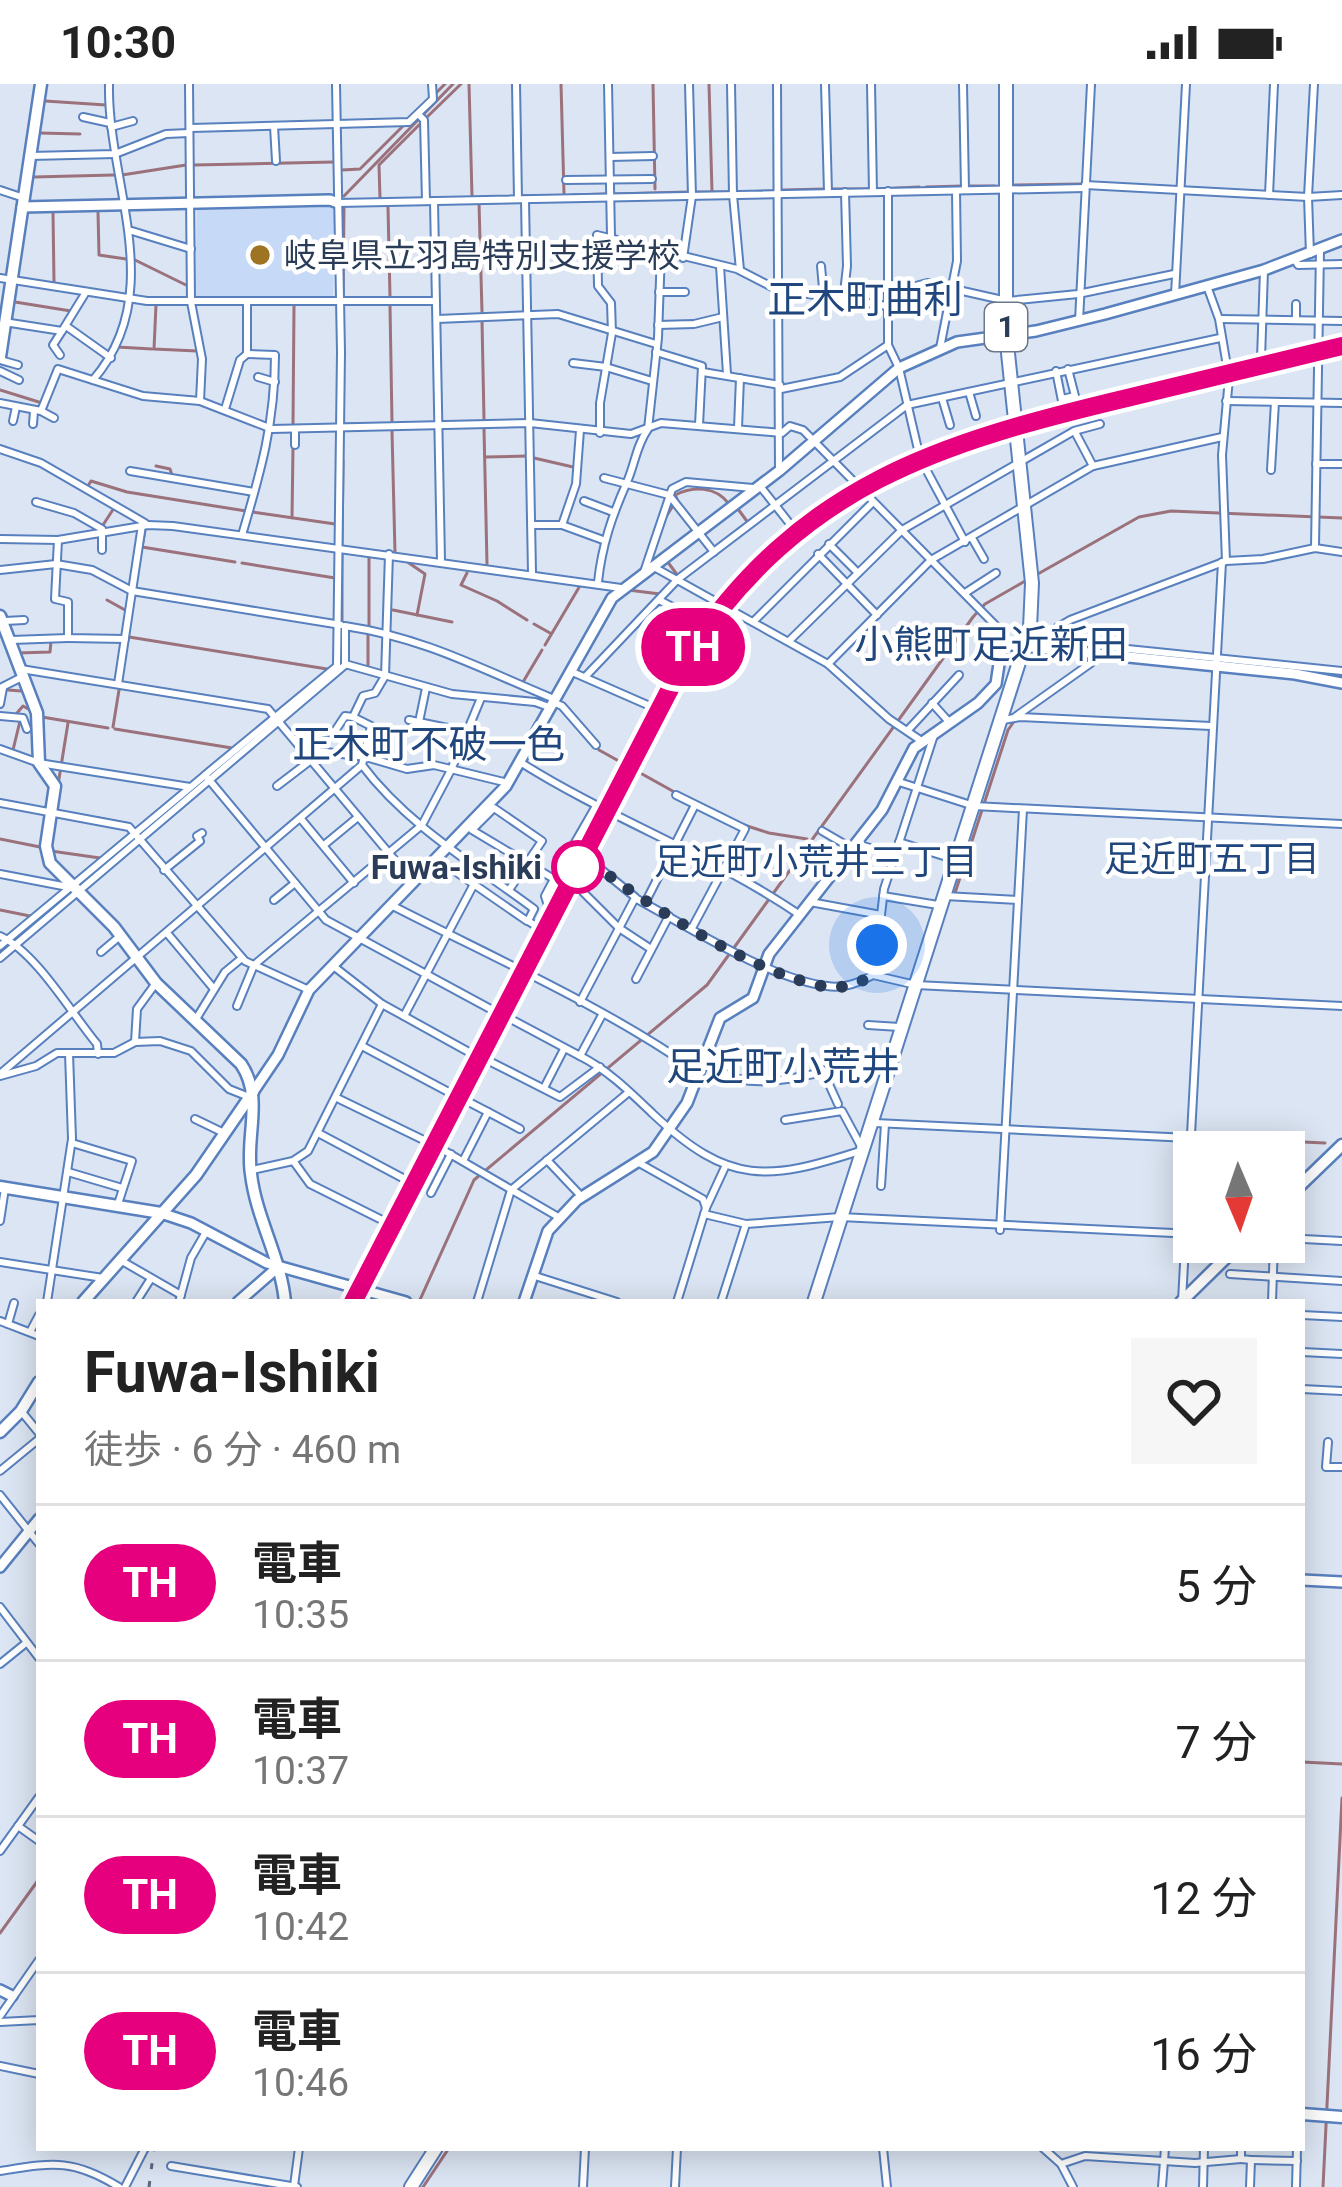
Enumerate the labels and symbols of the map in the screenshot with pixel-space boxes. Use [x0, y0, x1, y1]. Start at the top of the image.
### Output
place label: 岐阜県立羽島特別支援学校 [284, 236, 680, 275]
marker: 岐阜県立羽島特別支援学校 [247, 242, 273, 268]
district label: 正木町曲利 [767, 277, 963, 323]
road number: 1 [985, 303, 1027, 351]
line badge: TH [639, 608, 747, 686]
district label: 小熊町足近新田 [854, 622, 1128, 668]
district label: 正木町不破一色 [292, 722, 566, 768]
district label: 足近町五丁目 [1104, 838, 1320, 880]
district label: 足近町小荒井三丁目 [654, 841, 978, 883]
marker: Fuwa-Ishiki [553, 842, 603, 892]
place label: Fuwa-Ishiki [371, 848, 542, 887]
your location [847, 915, 907, 975]
district label: 足近町小荒井 [666, 1044, 900, 1090]
north arrow [1173, 1131, 1305, 1263]

